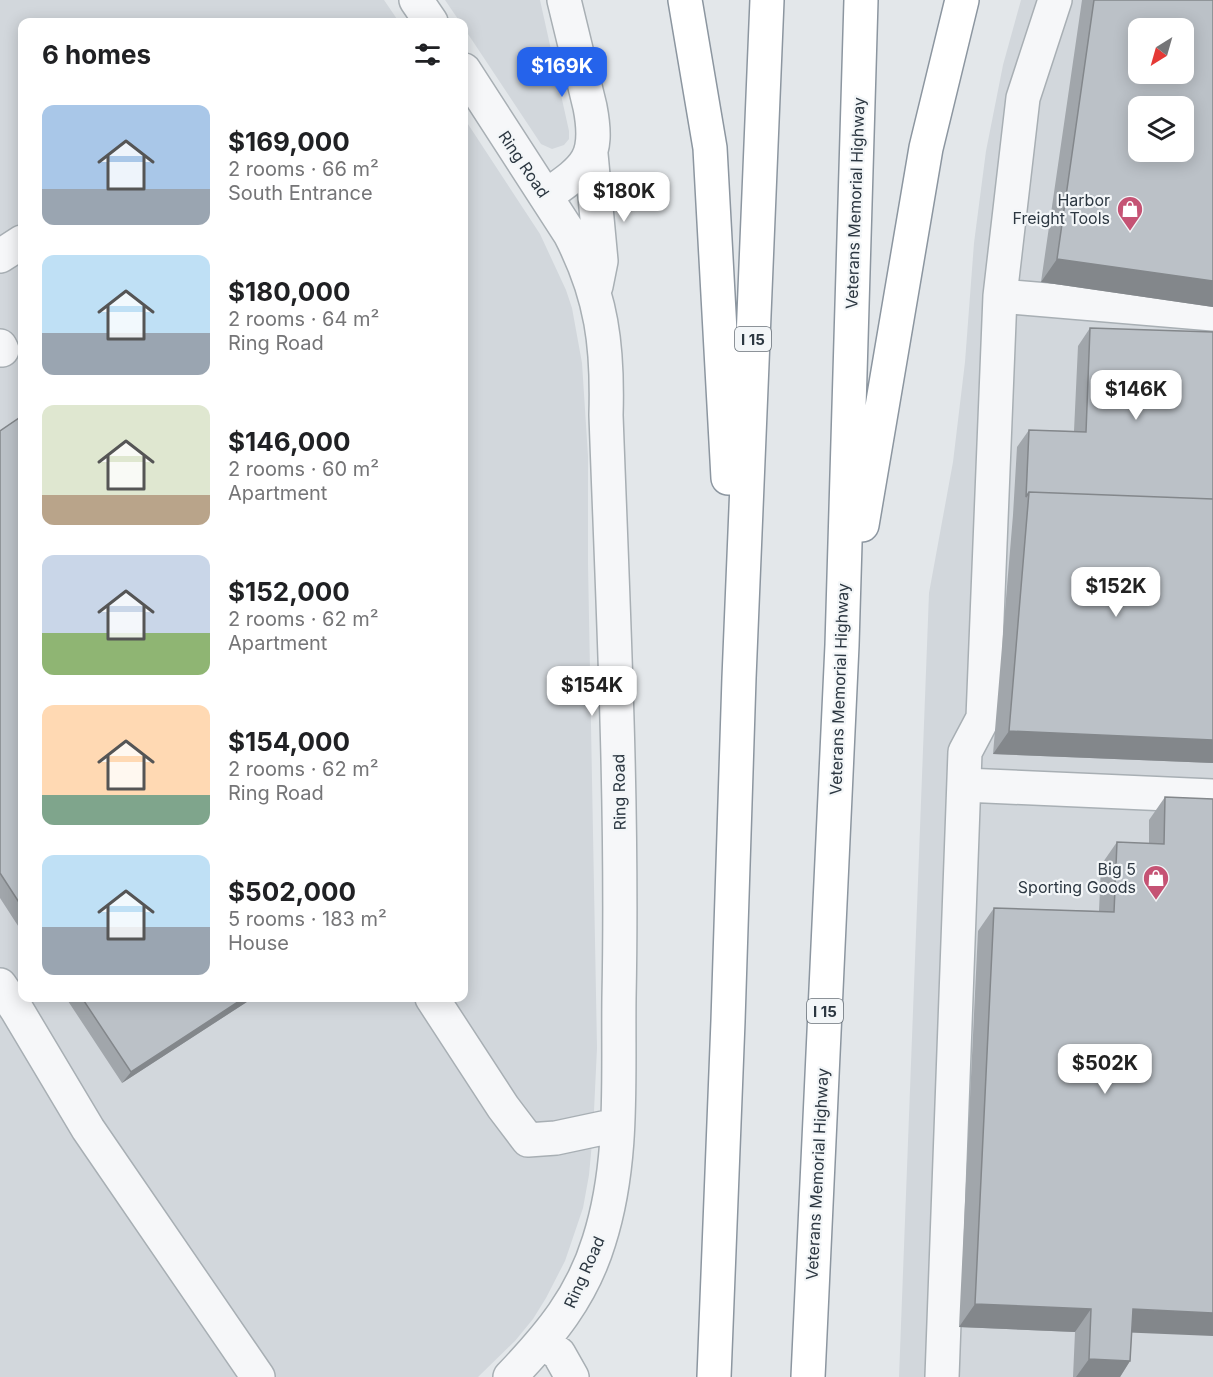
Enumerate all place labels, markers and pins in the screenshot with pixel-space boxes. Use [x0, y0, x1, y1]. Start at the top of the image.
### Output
pin: $169K [520, 47, 604, 98]
pin: $180K [582, 172, 666, 223]
place label: Harbor Freight Tools [1012, 190, 1110, 228]
shop icon: Harbor Freight Tools [1115, 194, 1145, 232]
pin: $146K [1094, 370, 1178, 421]
pin: $152K [1074, 567, 1158, 618]
pin: $154K [550, 666, 634, 717]
place label: Big 5 Sporting Goods [1018, 859, 1136, 897]
shop icon: Big 5 Sporting Goods [1141, 863, 1171, 901]
pin: $502K [1063, 1044, 1147, 1095]

